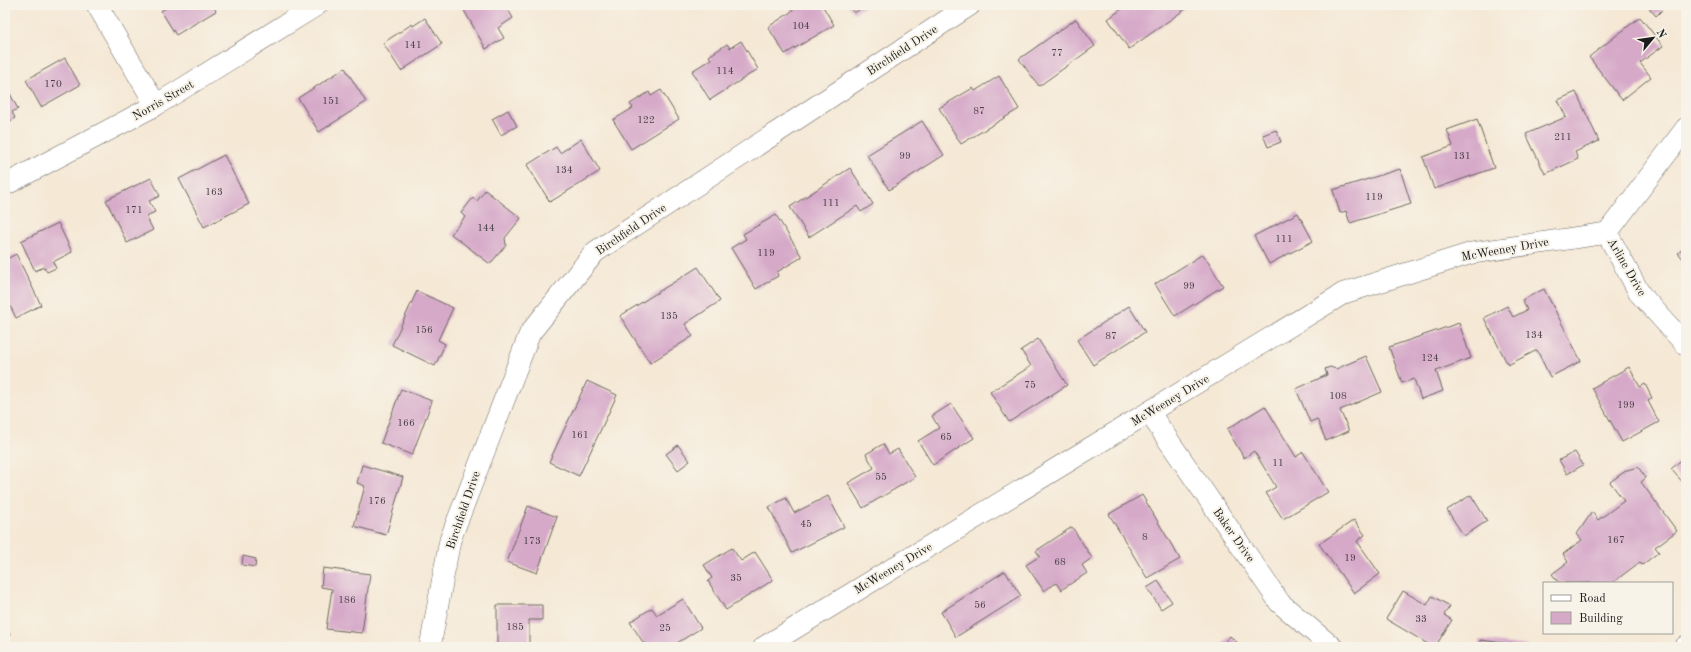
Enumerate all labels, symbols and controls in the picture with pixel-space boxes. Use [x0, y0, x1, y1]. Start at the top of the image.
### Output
north arrow [1633, 18, 1673, 58]
house number: 104 [792, 21, 810, 31]
street label: Birchfield Drive [865, 23, 940, 78]
text: N [1654, 28, 1668, 41]
house number: 141 [404, 40, 422, 50]
house number: 77 [1051, 48, 1063, 58]
house number: 114 [716, 66, 734, 76]
house number: 170 [44, 79, 62, 89]
street label: Norris Street [131, 79, 196, 123]
house number: 151 [322, 96, 340, 106]
house number: 87 [973, 106, 985, 116]
house number: 122 [637, 115, 655, 125]
house number: 211 [1554, 132, 1572, 142]
house number: 99 [899, 151, 911, 161]
house number: 131 [1453, 151, 1471, 161]
house number: 134 [555, 165, 573, 175]
house number: 163 [205, 187, 223, 197]
house number: 119 [1365, 192, 1383, 202]
house number: 111 [822, 198, 840, 208]
street label: Birchfield Drive [594, 202, 669, 258]
house number: 171 [125, 205, 143, 215]
house number: 144 [477, 223, 495, 233]
house number: 111 [1275, 234, 1293, 244]
street label: McWeeney Drive [1461, 236, 1550, 264]
street label: Arline Drive [1605, 236, 1648, 299]
house number: 119 [757, 248, 775, 258]
house number: 99 [1183, 281, 1195, 291]
house number: 135 [660, 311, 678, 321]
house number: 156 [415, 325, 433, 335]
house number: 134 [1525, 330, 1543, 340]
house number: 87 [1105, 331, 1117, 341]
house number: 124 [1421, 353, 1439, 363]
street label: McWeeney Drive [1129, 373, 1212, 429]
house number: 75 [1024, 380, 1036, 390]
house number: 108 [1329, 391, 1347, 401]
house number: 199 [1617, 400, 1635, 410]
house number: 166 [397, 418, 415, 428]
house number: 161 [571, 430, 589, 440]
house number: 65 [940, 432, 952, 442]
house number: 11 [1272, 458, 1284, 468]
street label: Birchfield Drive [445, 469, 483, 551]
house number: 55 [875, 472, 887, 482]
house number: 176 [368, 496, 386, 506]
street label: Baker Drive [1210, 506, 1256, 565]
house number: 45 [800, 519, 812, 529]
house number: 8 [1142, 532, 1148, 542]
house number: 167 [1607, 535, 1625, 545]
house number: 173 [523, 536, 541, 546]
street label: McWeeney Drive [852, 541, 935, 597]
house number: 19 [1344, 553, 1356, 563]
house number: 68 [1054, 557, 1066, 567]
house number: 35 [730, 573, 742, 583]
legend [1543, 582, 1673, 634]
text: Road [1579, 593, 1606, 605]
house number: 186 [338, 595, 356, 605]
house number: 56 [974, 600, 986, 610]
text: Building [1579, 613, 1623, 625]
house number: 33 [1415, 614, 1427, 624]
house number: 185 [506, 622, 524, 632]
house number: 25 [659, 623, 671, 633]

